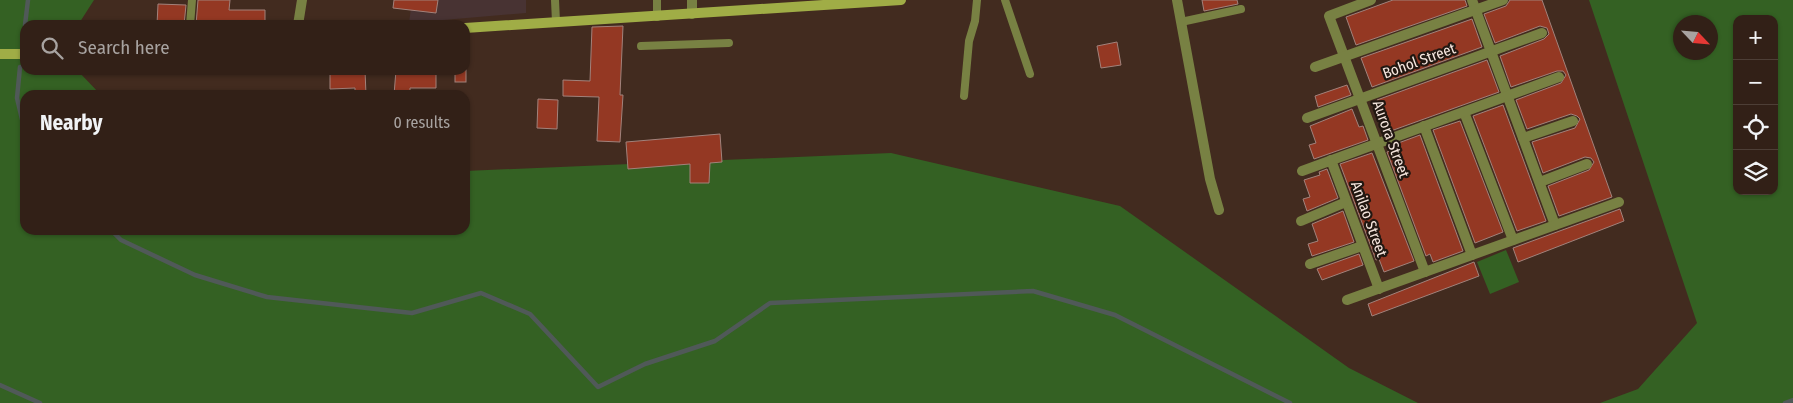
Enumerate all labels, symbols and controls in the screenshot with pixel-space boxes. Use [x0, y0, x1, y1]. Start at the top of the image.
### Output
north arrow [1673, 15, 1718, 60]
map controls [1733, 15, 1778, 195]
button: + [1733, 15, 1778, 60]
search box [20, 20, 470, 75]
icon: search [38, 34, 66, 62]
text: Search here [78, 36, 170, 59]
street label: Bohol Street [1380, 39, 1458, 82]
button: − [1733, 60, 1778, 105]
street label: Aurora Street [1369, 98, 1413, 180]
button: locate [1733, 105, 1778, 150]
text: Nearby [40, 110, 102, 136]
text: 0 results [393, 113, 450, 132]
button: layers [1733, 150, 1778, 195]
street label: Anilao Street [1347, 179, 1391, 259]

